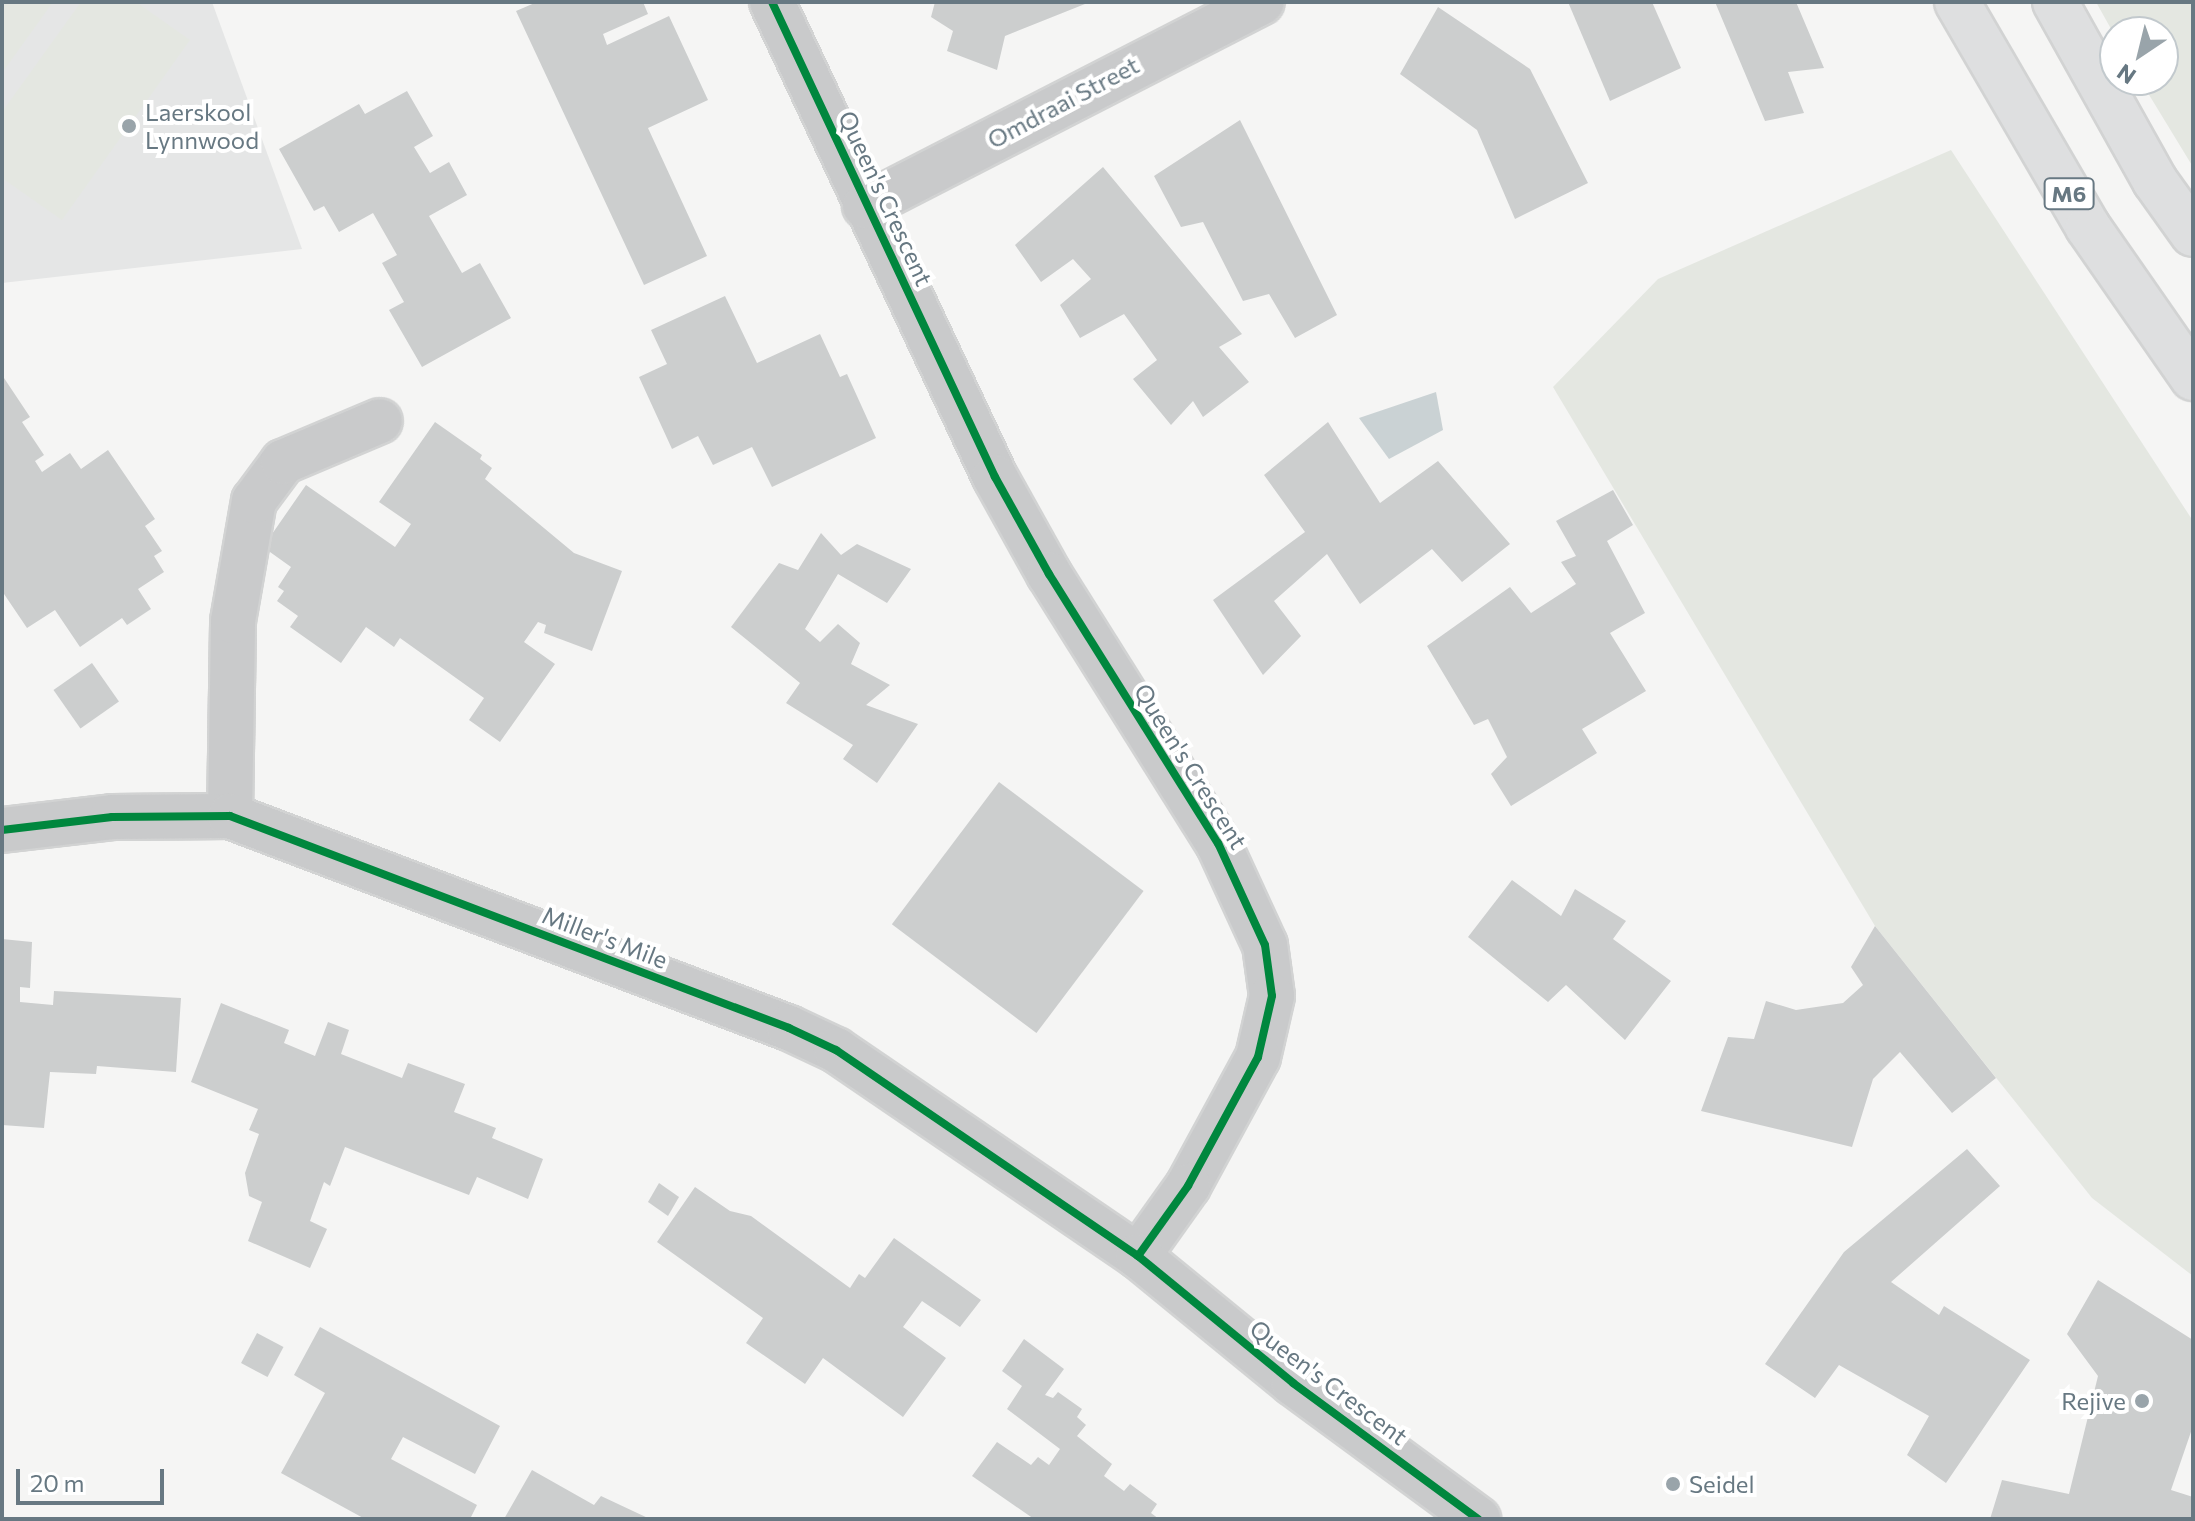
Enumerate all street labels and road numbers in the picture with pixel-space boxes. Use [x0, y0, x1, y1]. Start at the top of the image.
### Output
street label: Omdraai Street [982, 50, 1144, 154]
street label: Queen's Crescent [833, 106, 939, 290]
road number: M6 [2043, 176, 2095, 212]
street label: Queen's Crescent [1129, 678, 1253, 854]
street label: Miller's Mile [538, 900, 672, 974]
street label: Queen's Crescent [1245, 1313, 1413, 1451]

